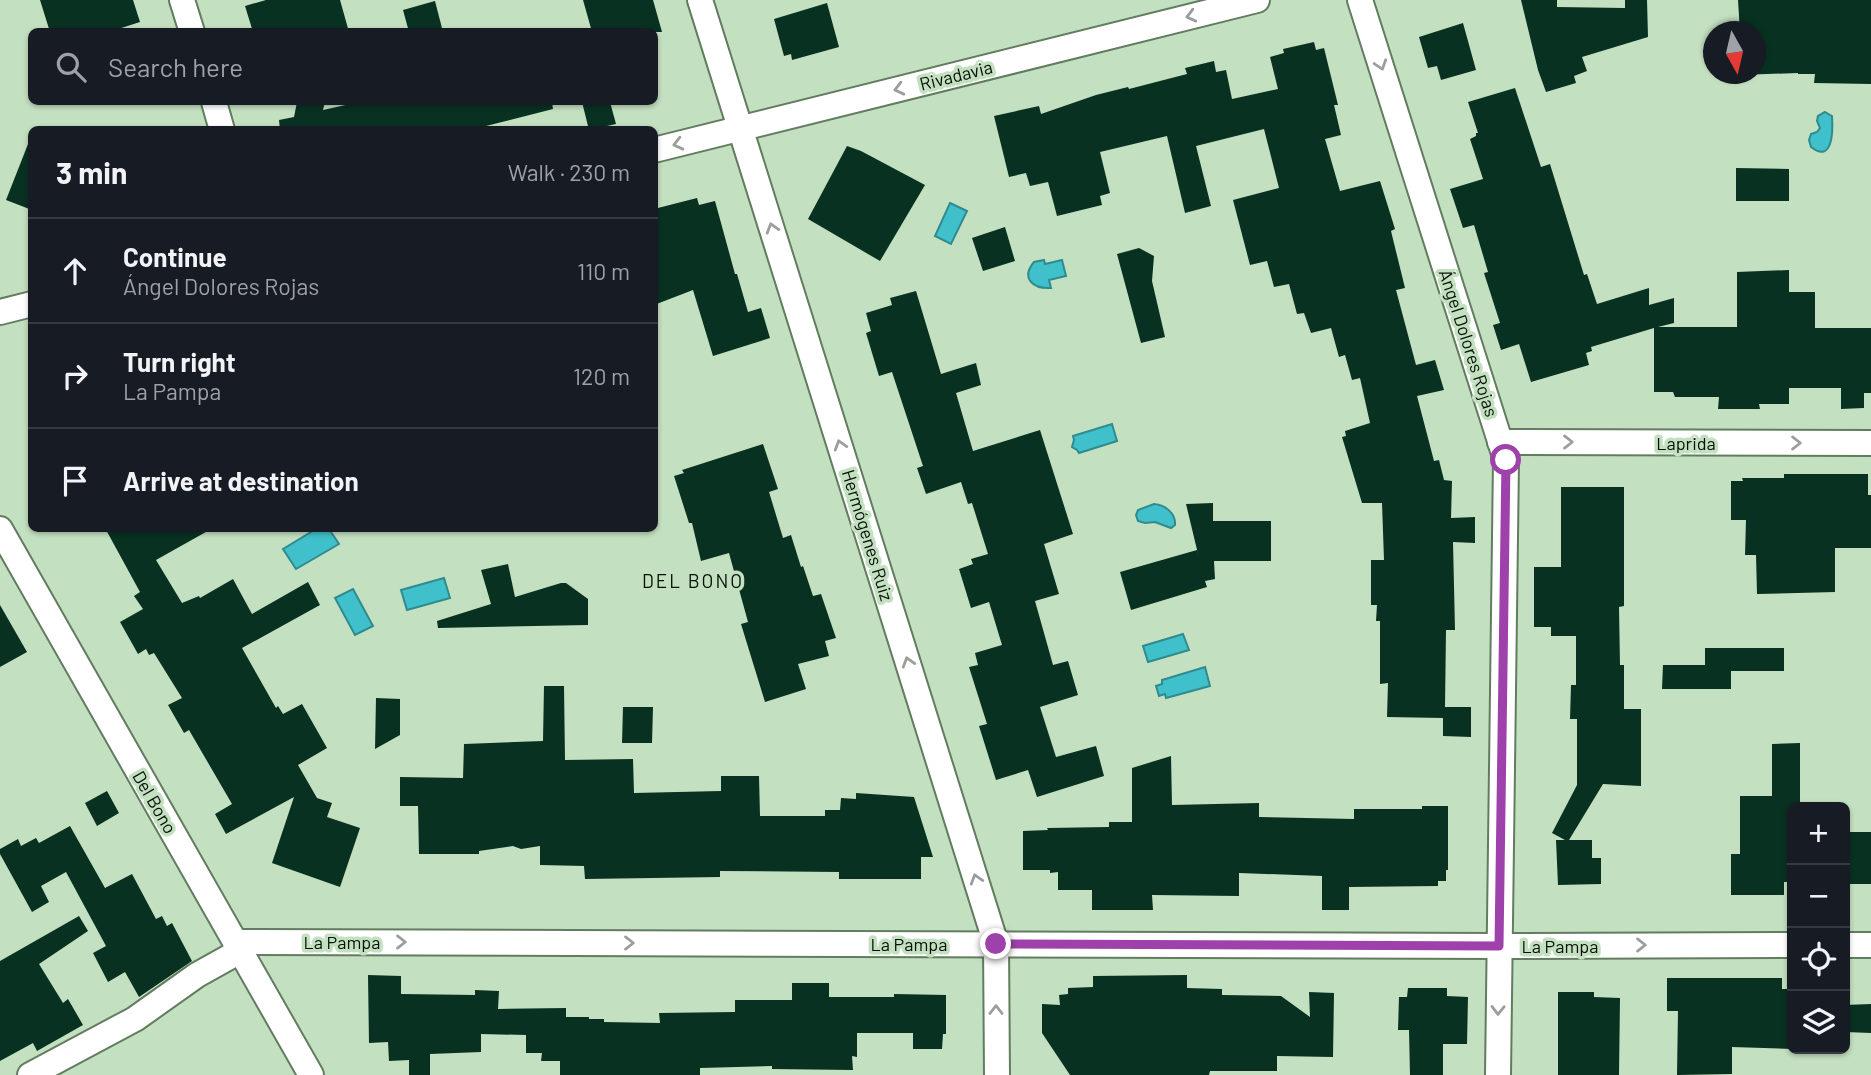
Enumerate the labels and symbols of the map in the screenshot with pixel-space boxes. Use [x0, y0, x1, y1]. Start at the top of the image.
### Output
one-way arrow [1185, 8, 1197, 23]
north arrow [1703, 21, 1766, 84]
street label: Rivadavia [917, 55, 995, 95]
one-way arrow [1373, 58, 1387, 71]
one-way arrow [893, 81, 905, 95]
one-way arrow [672, 136, 684, 150]
one-way arrow [765, 222, 780, 234]
street label: Ángel Dolores Rojas [1435, 267, 1503, 419]
street label: Laprida [1656, 432, 1716, 454]
one-way arrow [1564, 434, 1574, 450]
one-way arrow [1791, 435, 1802, 451]
one-way arrow [833, 440, 848, 452]
route start [1490, 444, 1521, 475]
street label: Hermógenes Ruiz [838, 467, 898, 603]
district label: DEL BONO [642, 569, 744, 592]
one-way arrow [901, 657, 916, 669]
street label: Del Bono [128, 767, 182, 837]
one-way arrow [970, 874, 984, 886]
route end [980, 928, 1011, 959]
street label: La Pampa [304, 931, 380, 953]
street label: La Pampa [871, 933, 947, 955]
one-way arrow [397, 934, 407, 950]
one-way arrow [624, 935, 635, 951]
street label: La Pampa [1522, 935, 1598, 957]
one-way arrow [1636, 937, 1647, 953]
one-way arrow [988, 1004, 1004, 1014]
one-way arrow [1491, 1005, 1506, 1016]

